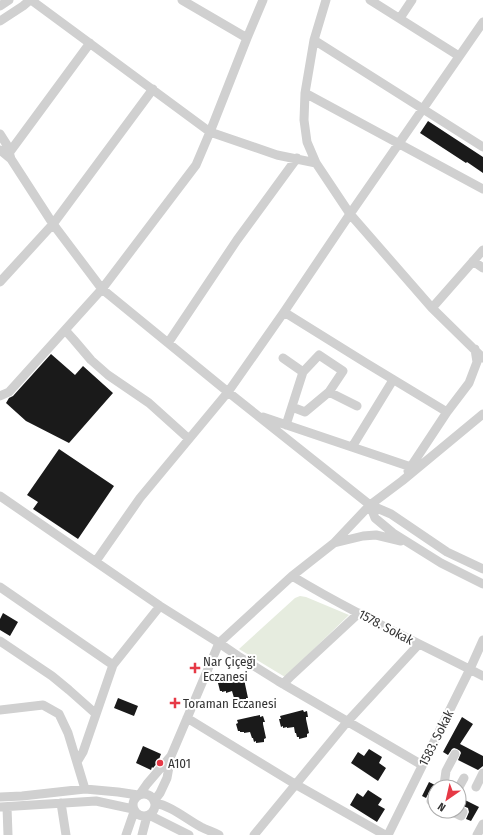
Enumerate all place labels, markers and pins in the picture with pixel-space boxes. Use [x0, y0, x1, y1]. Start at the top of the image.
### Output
place label: Nar Çiçeği Eczanesi [203, 654, 256, 684]
marker: Nar Çiçeği Eczanesi [190, 663, 200, 673]
place label: Toraman Eczanesi [183, 696, 277, 711]
marker: Toraman Eczanesi [170, 698, 180, 708]
place label: A101 [168, 756, 191, 771]
marker: A101 [155, 758, 165, 768]

